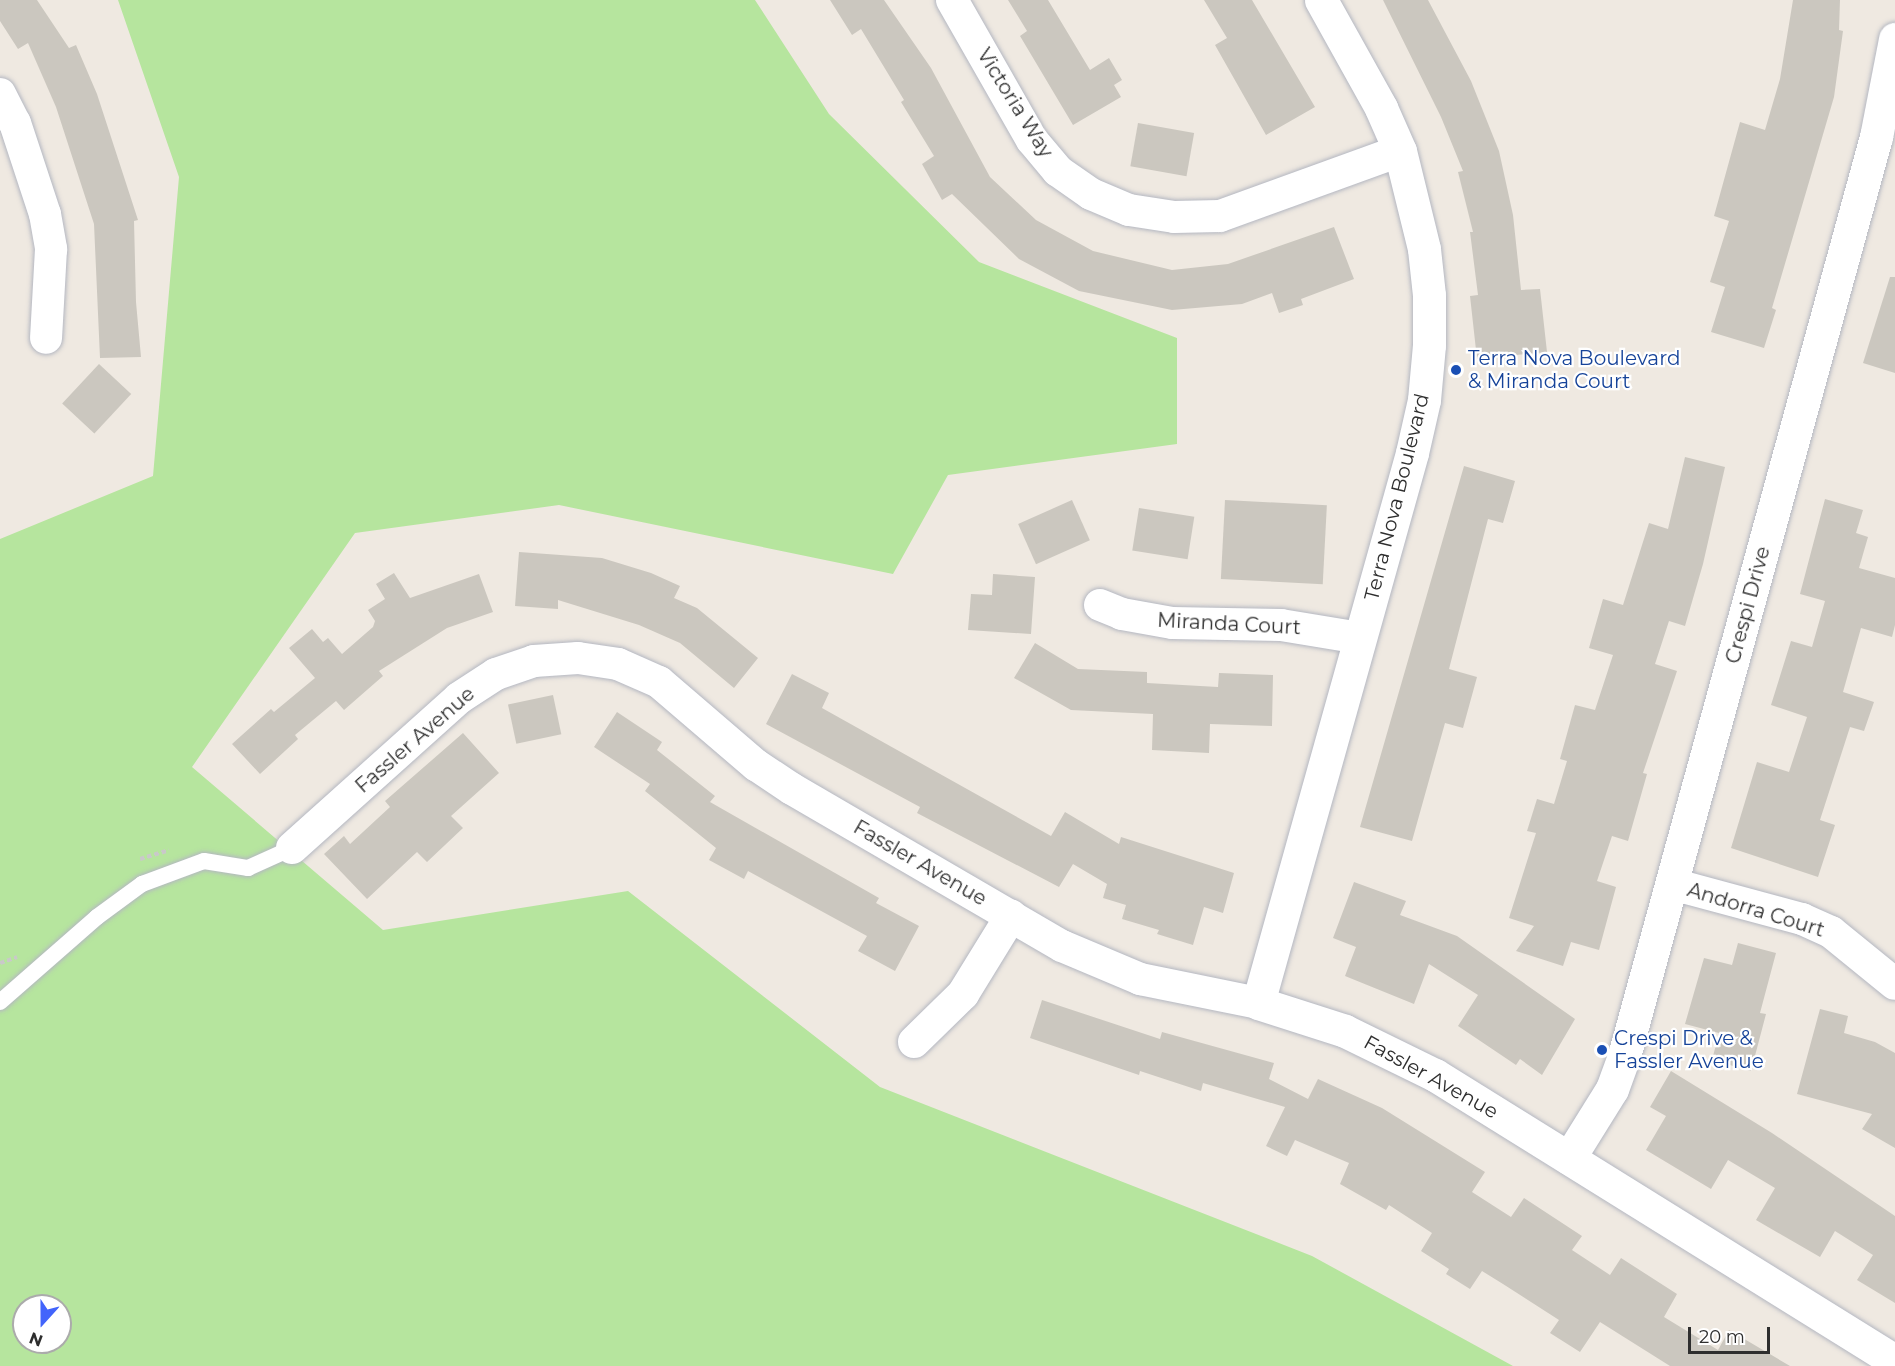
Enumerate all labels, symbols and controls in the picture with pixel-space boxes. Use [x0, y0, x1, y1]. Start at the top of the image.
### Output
street label: Victoria Way [972, 44, 1058, 162]
place label: Terra Nova Boulevard & Miranda Court [1468, 346, 1680, 393]
marker: Terra Nova Boulevard & Miranda Court [1449, 363, 1463, 377]
street label: Terra Nova Boulevard [1360, 391, 1434, 603]
street label: Crespi Drive [1721, 544, 1775, 666]
street label: Miranda Court [1157, 608, 1301, 640]
street label: Fassler Avenue [351, 682, 479, 798]
street label: Fassler Avenue [849, 815, 991, 911]
street label: Andorra Court [1684, 878, 1828, 942]
place label: Crespi Drive & Fassler Avenue [1614, 1026, 1764, 1073]
street label: Fassler Avenue [1360, 1030, 1502, 1124]
marker: Crespi Drive & Fassler Avenue [1595, 1043, 1609, 1057]
north arrow [12, 1294, 72, 1354]
scale bar [1691, 1315, 1774, 1353]
text: 20 m [1699, 1326, 1745, 1348]
text: N [27, 1328, 46, 1351]

